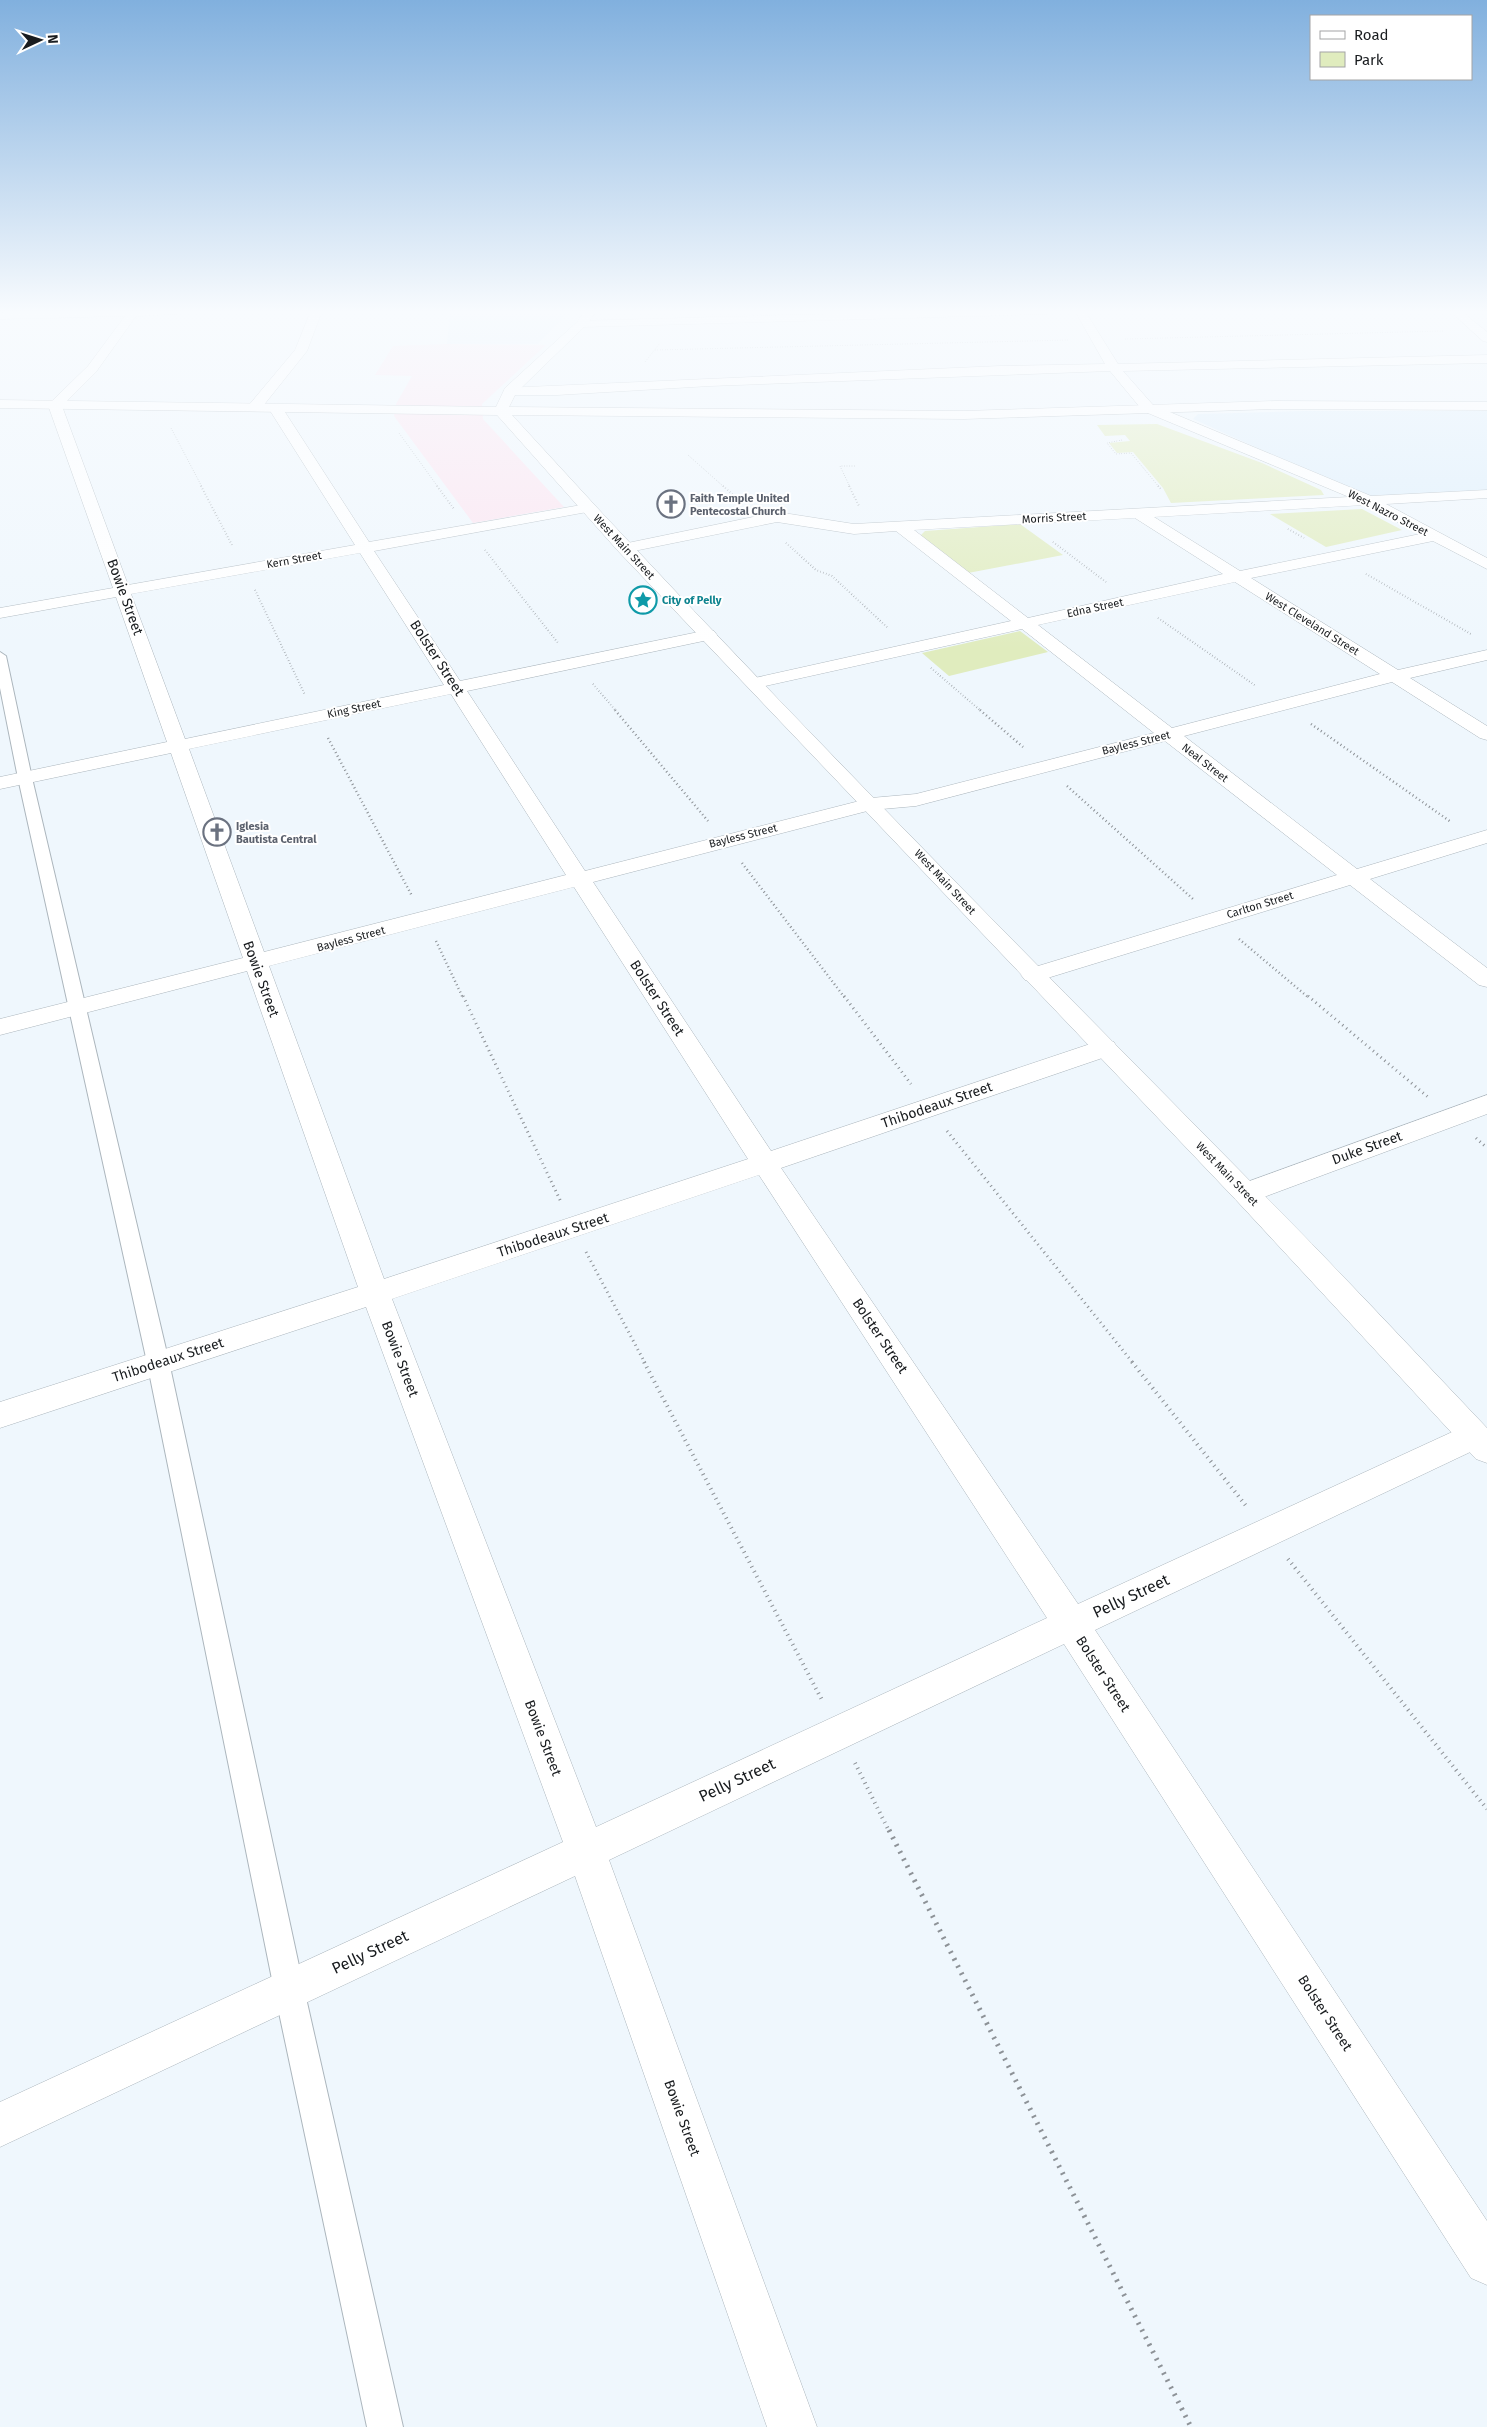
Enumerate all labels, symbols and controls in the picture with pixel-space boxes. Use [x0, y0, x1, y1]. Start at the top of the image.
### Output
north arrow [15, 15, 65, 65]
legend [1310, 15, 1472, 80]
text: Road [1354, 26, 1389, 44]
text: N [44, 34, 61, 44]
text: Park [1354, 51, 1384, 69]
street label: West Nazro Street [1346, 487, 1430, 539]
church icon: Faith Temple United Pentecostal Church [656, 489, 686, 519]
place label: Faith Temple United Pentecostal Church [690, 492, 790, 518]
street label: Morris Street [1021, 510, 1087, 526]
street label: West Main Street [591, 512, 657, 582]
street label: Kern Street [265, 549, 323, 571]
street label: Bowie Street [103, 557, 147, 638]
place icon: City of Pelly [628, 585, 658, 615]
street label: West Cleveland Street [1263, 590, 1361, 658]
place label: City of Pelly [662, 594, 722, 607]
street label: Edna Street [1066, 596, 1124, 620]
street label: Bolster Street [406, 617, 468, 700]
street label: King Street [326, 697, 382, 721]
street label: Bayless Street [1100, 728, 1172, 758]
street label: Neal Street [1179, 741, 1231, 785]
church icon: Iglesia Bautista Central [202, 817, 232, 847]
place label: Iglesia Bautista Central [236, 820, 317, 846]
street label: Bayless Street [707, 821, 779, 851]
street label: West Main Street [912, 847, 978, 917]
street label: Carlton Street [1225, 889, 1295, 921]
street label: Bayless Street [316, 924, 387, 954]
street label: Bowie Street [239, 939, 283, 1020]
street label: Bolster Street [626, 957, 688, 1040]
street label: Thibodeaux Street [879, 1078, 995, 1132]
street label: Duke Street [1330, 1127, 1405, 1169]
street label: West Main Street [1193, 1139, 1261, 1209]
street label: Thibodeaux Street [495, 1209, 612, 1261]
street label: Bolster Street [849, 1295, 912, 1378]
street label: Bowie Street [378, 1319, 423, 1400]
street label: Thibodeaux Street [110, 1334, 227, 1386]
street label: Pelly Street [1090, 1570, 1172, 1622]
street label: Bolster Street [1072, 1633, 1134, 1716]
street label: Bowie Street [521, 1698, 566, 1779]
street label: Pelly Street [696, 1754, 778, 1806]
street label: Pelly Street [329, 1926, 411, 1978]
street label: Bolster Street [1294, 1972, 1356, 2055]
street label: Bowie Street [660, 2078, 704, 2159]

